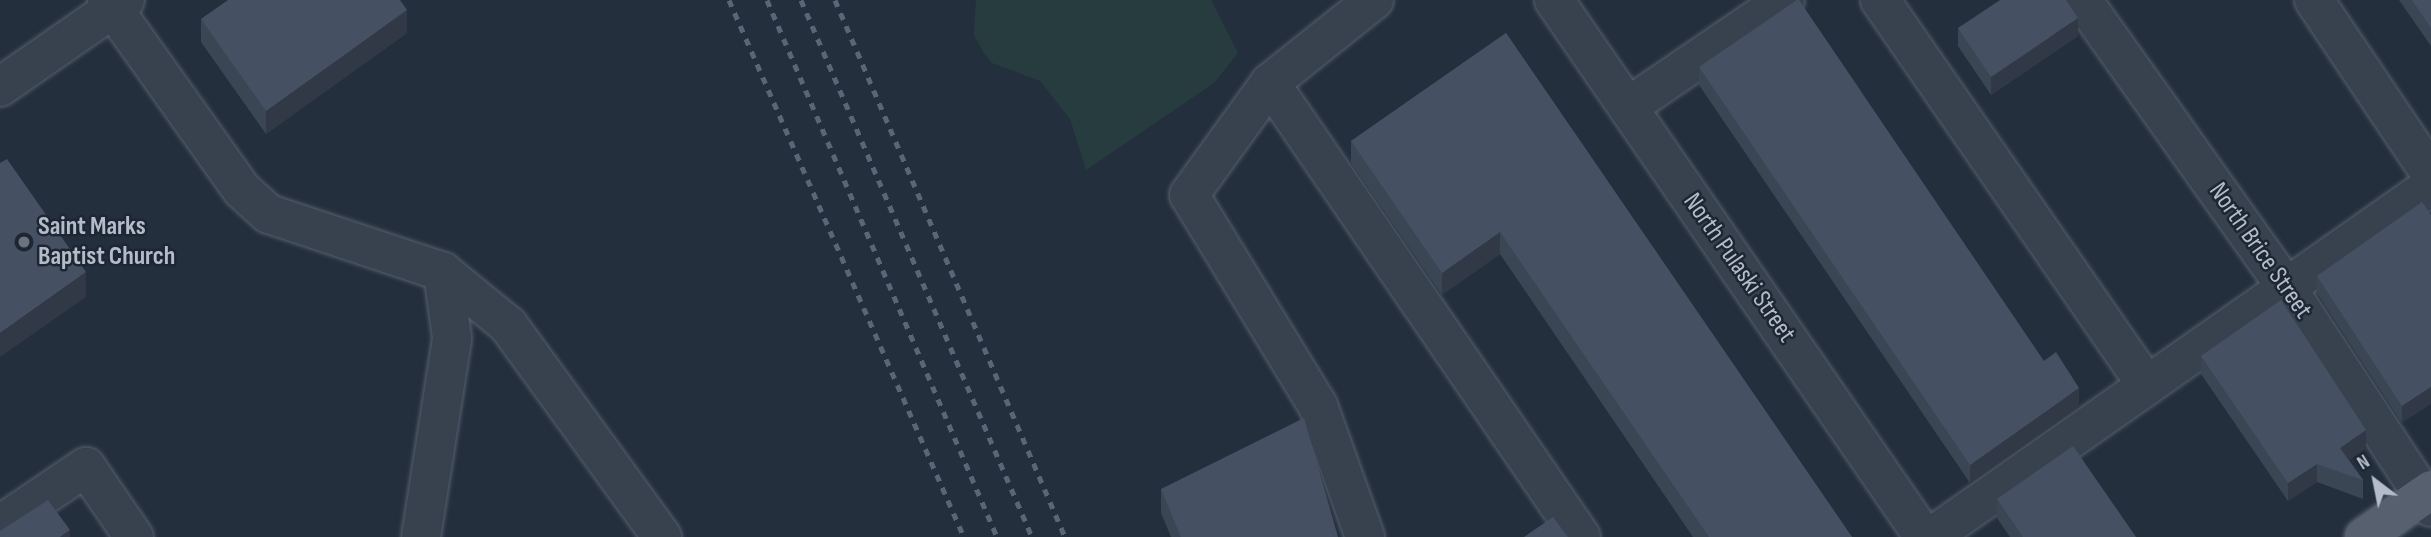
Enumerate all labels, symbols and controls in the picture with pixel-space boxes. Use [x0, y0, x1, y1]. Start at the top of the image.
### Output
street label: North Brice Street [2202, 177, 2318, 325]
street label: North Pulaski Street [1676, 187, 1802, 349]
place label: Saint Marks Baptist Church [38, 211, 175, 272]
marker: Saint Marks Baptist Church [16, 234, 32, 250]
north arrow [2340, 446, 2410, 516]
text: N [2353, 450, 2374, 475]

